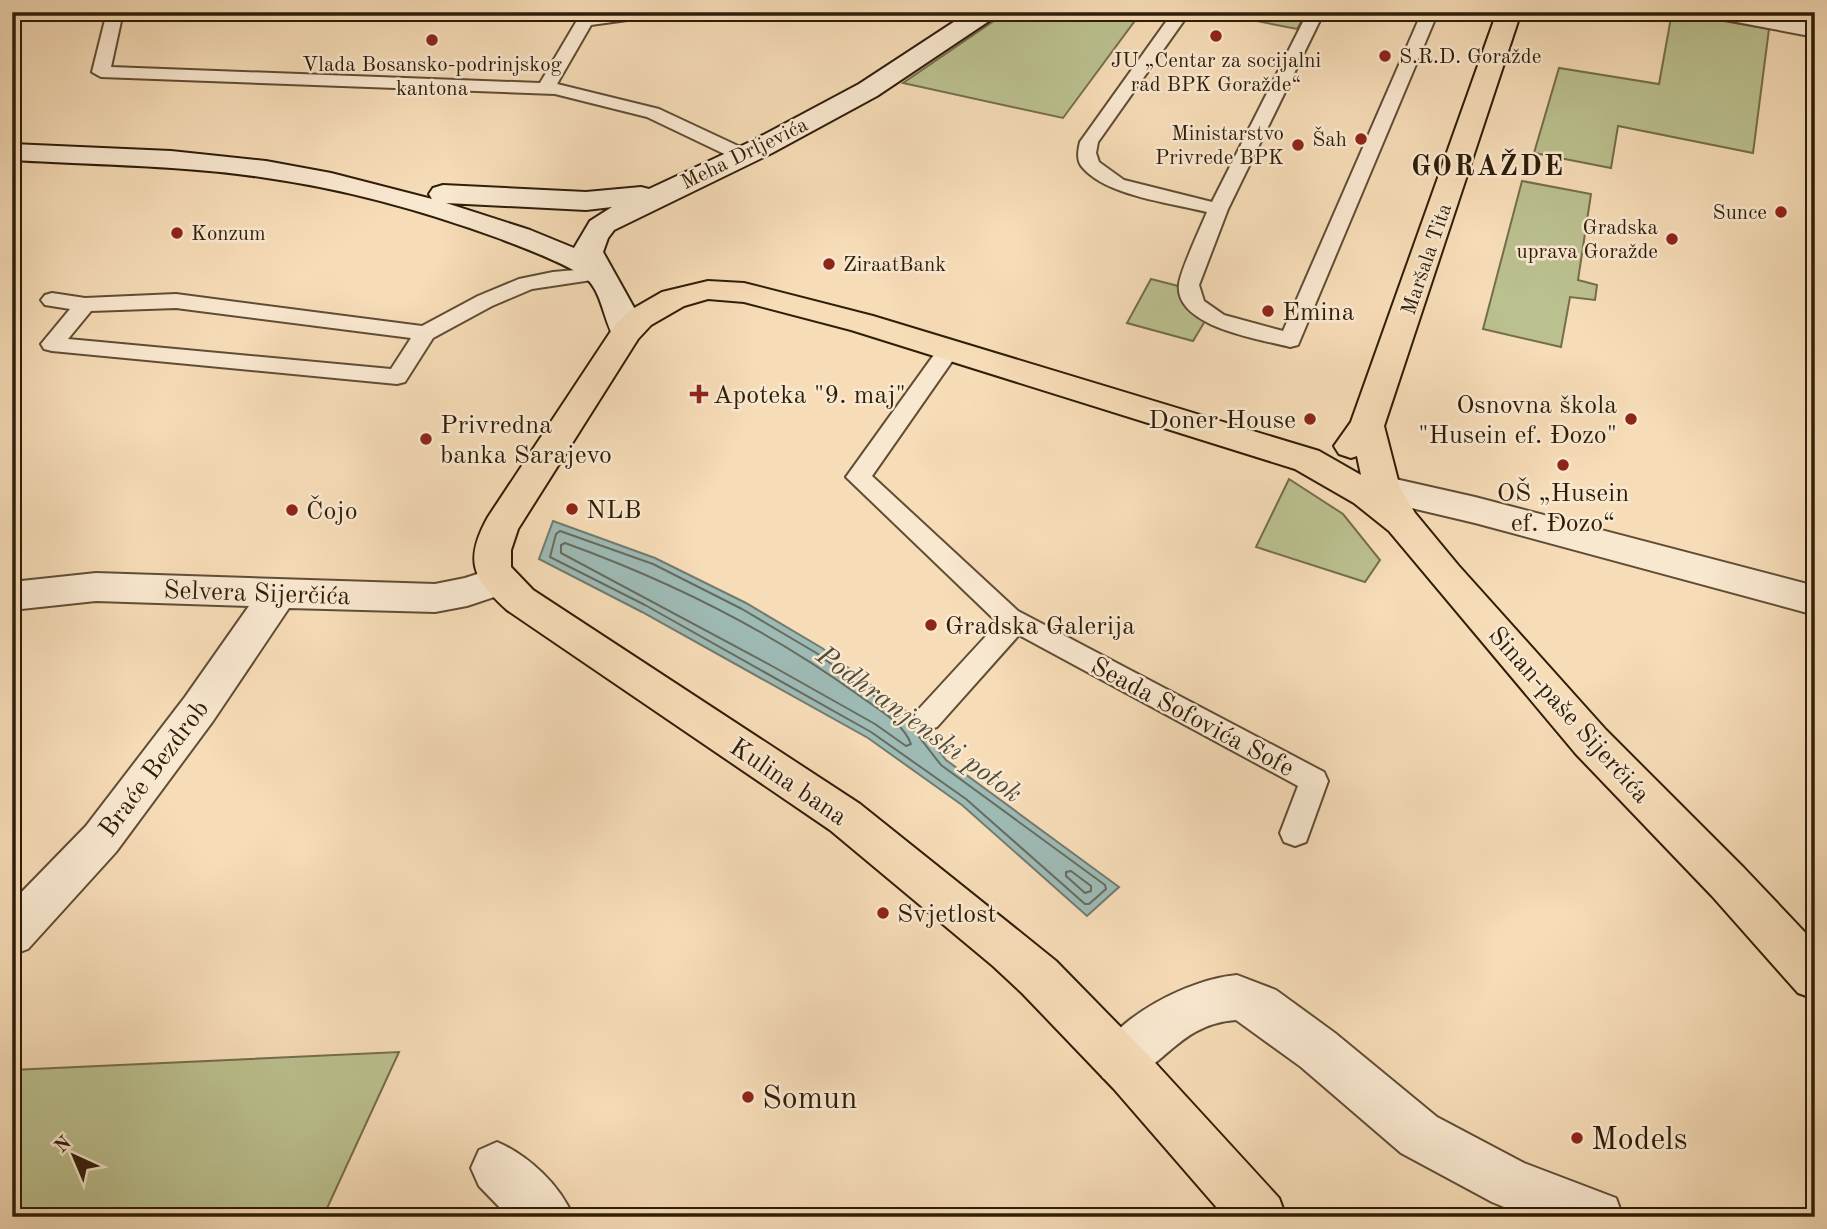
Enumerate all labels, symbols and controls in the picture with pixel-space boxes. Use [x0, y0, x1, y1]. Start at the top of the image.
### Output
marker: JU „Centar za socijalni rad BPK Goražde“ [1208, 28, 1224, 44]
marker: Vlada Bosansko-podrinjskog kantona [424, 32, 440, 48]
place label: S.R.D. Goražde [1399, 47, 1541, 68]
marker: S.R.D. Goražde [1377, 48, 1393, 64]
place label: JU „Centar za socijalni rad BPK Goražde“ [1111, 51, 1321, 96]
place label: Vlada Bosansko-podrinjskog kantona [302, 55, 563, 100]
street label: Meha Drljevića [678, 115, 811, 194]
place label: Ministarstvo Privrede BPK [1155, 124, 1284, 169]
place label: Šah [1312, 126, 1347, 151]
marker: Šah [1353, 131, 1369, 147]
marker: Ministarstvo Privrede BPK [1290, 137, 1306, 153]
district label: GORAŽDE [1411, 148, 1565, 182]
street label: Maršala Tita [1399, 201, 1456, 318]
place label: Sunce [1713, 203, 1767, 224]
marker: Sunce [1773, 204, 1789, 220]
place label: Gradska uprava Goražde [1517, 218, 1658, 263]
place label: Konzum [191, 224, 266, 245]
marker: Konzum [169, 225, 185, 241]
marker: Gradska uprava Goražde [1664, 231, 1680, 247]
place label: ZiraatBank [843, 255, 946, 276]
marker: ZiraatBank [821, 256, 837, 272]
place label: Emina [1282, 300, 1355, 326]
marker: Emina [1260, 303, 1276, 319]
place label: Apoteka "9. maj" [713, 383, 906, 409]
marker: Apoteka "9. maj" [691, 386, 707, 402]
place label: Osnovna škola "Husein ef. Đozo" [1418, 393, 1617, 449]
place label: Doner House [1148, 408, 1296, 434]
marker: Doner House [1302, 411, 1318, 427]
marker: Osnovna škola "Husein ef. Đozo" [1623, 411, 1639, 427]
place label: Privredna banka Sarajevo [440, 413, 612, 469]
marker: Privredna banka Sarajevo [418, 431, 434, 447]
marker: OŠ „Husein ef. Đozo“ [1555, 457, 1571, 473]
place label: OŠ „Husein ef. Đozo“ [1497, 476, 1629, 537]
place label: Čojo [306, 494, 358, 525]
place label: NLB [586, 498, 641, 524]
marker: NLB [564, 501, 580, 517]
marker: Čojo [284, 502, 300, 518]
street label: Selvera Sijerčića [163, 578, 351, 610]
place label: Gradska Galerija [945, 614, 1135, 640]
marker: Gradska Galerija [923, 617, 939, 633]
street label: Sinan-paše Sijerčića [1483, 622, 1654, 809]
water label: Podhranjenski potok [809, 641, 1026, 809]
street label: Seada Sofovića Sofe [1086, 653, 1298, 782]
street label: Braće Bezdrob [95, 696, 214, 842]
street label: Kulina bana [725, 734, 851, 831]
place label: Svjetlost [897, 902, 997, 928]
marker: Svjetlost [875, 905, 891, 921]
place label: Somun [762, 1084, 858, 1116]
marker: Somun [740, 1089, 756, 1105]
north arrow [38, 1120, 108, 1190]
place label: Models [1591, 1125, 1688, 1157]
marker: Models [1569, 1130, 1585, 1146]
text: N [52, 1133, 76, 1157]

